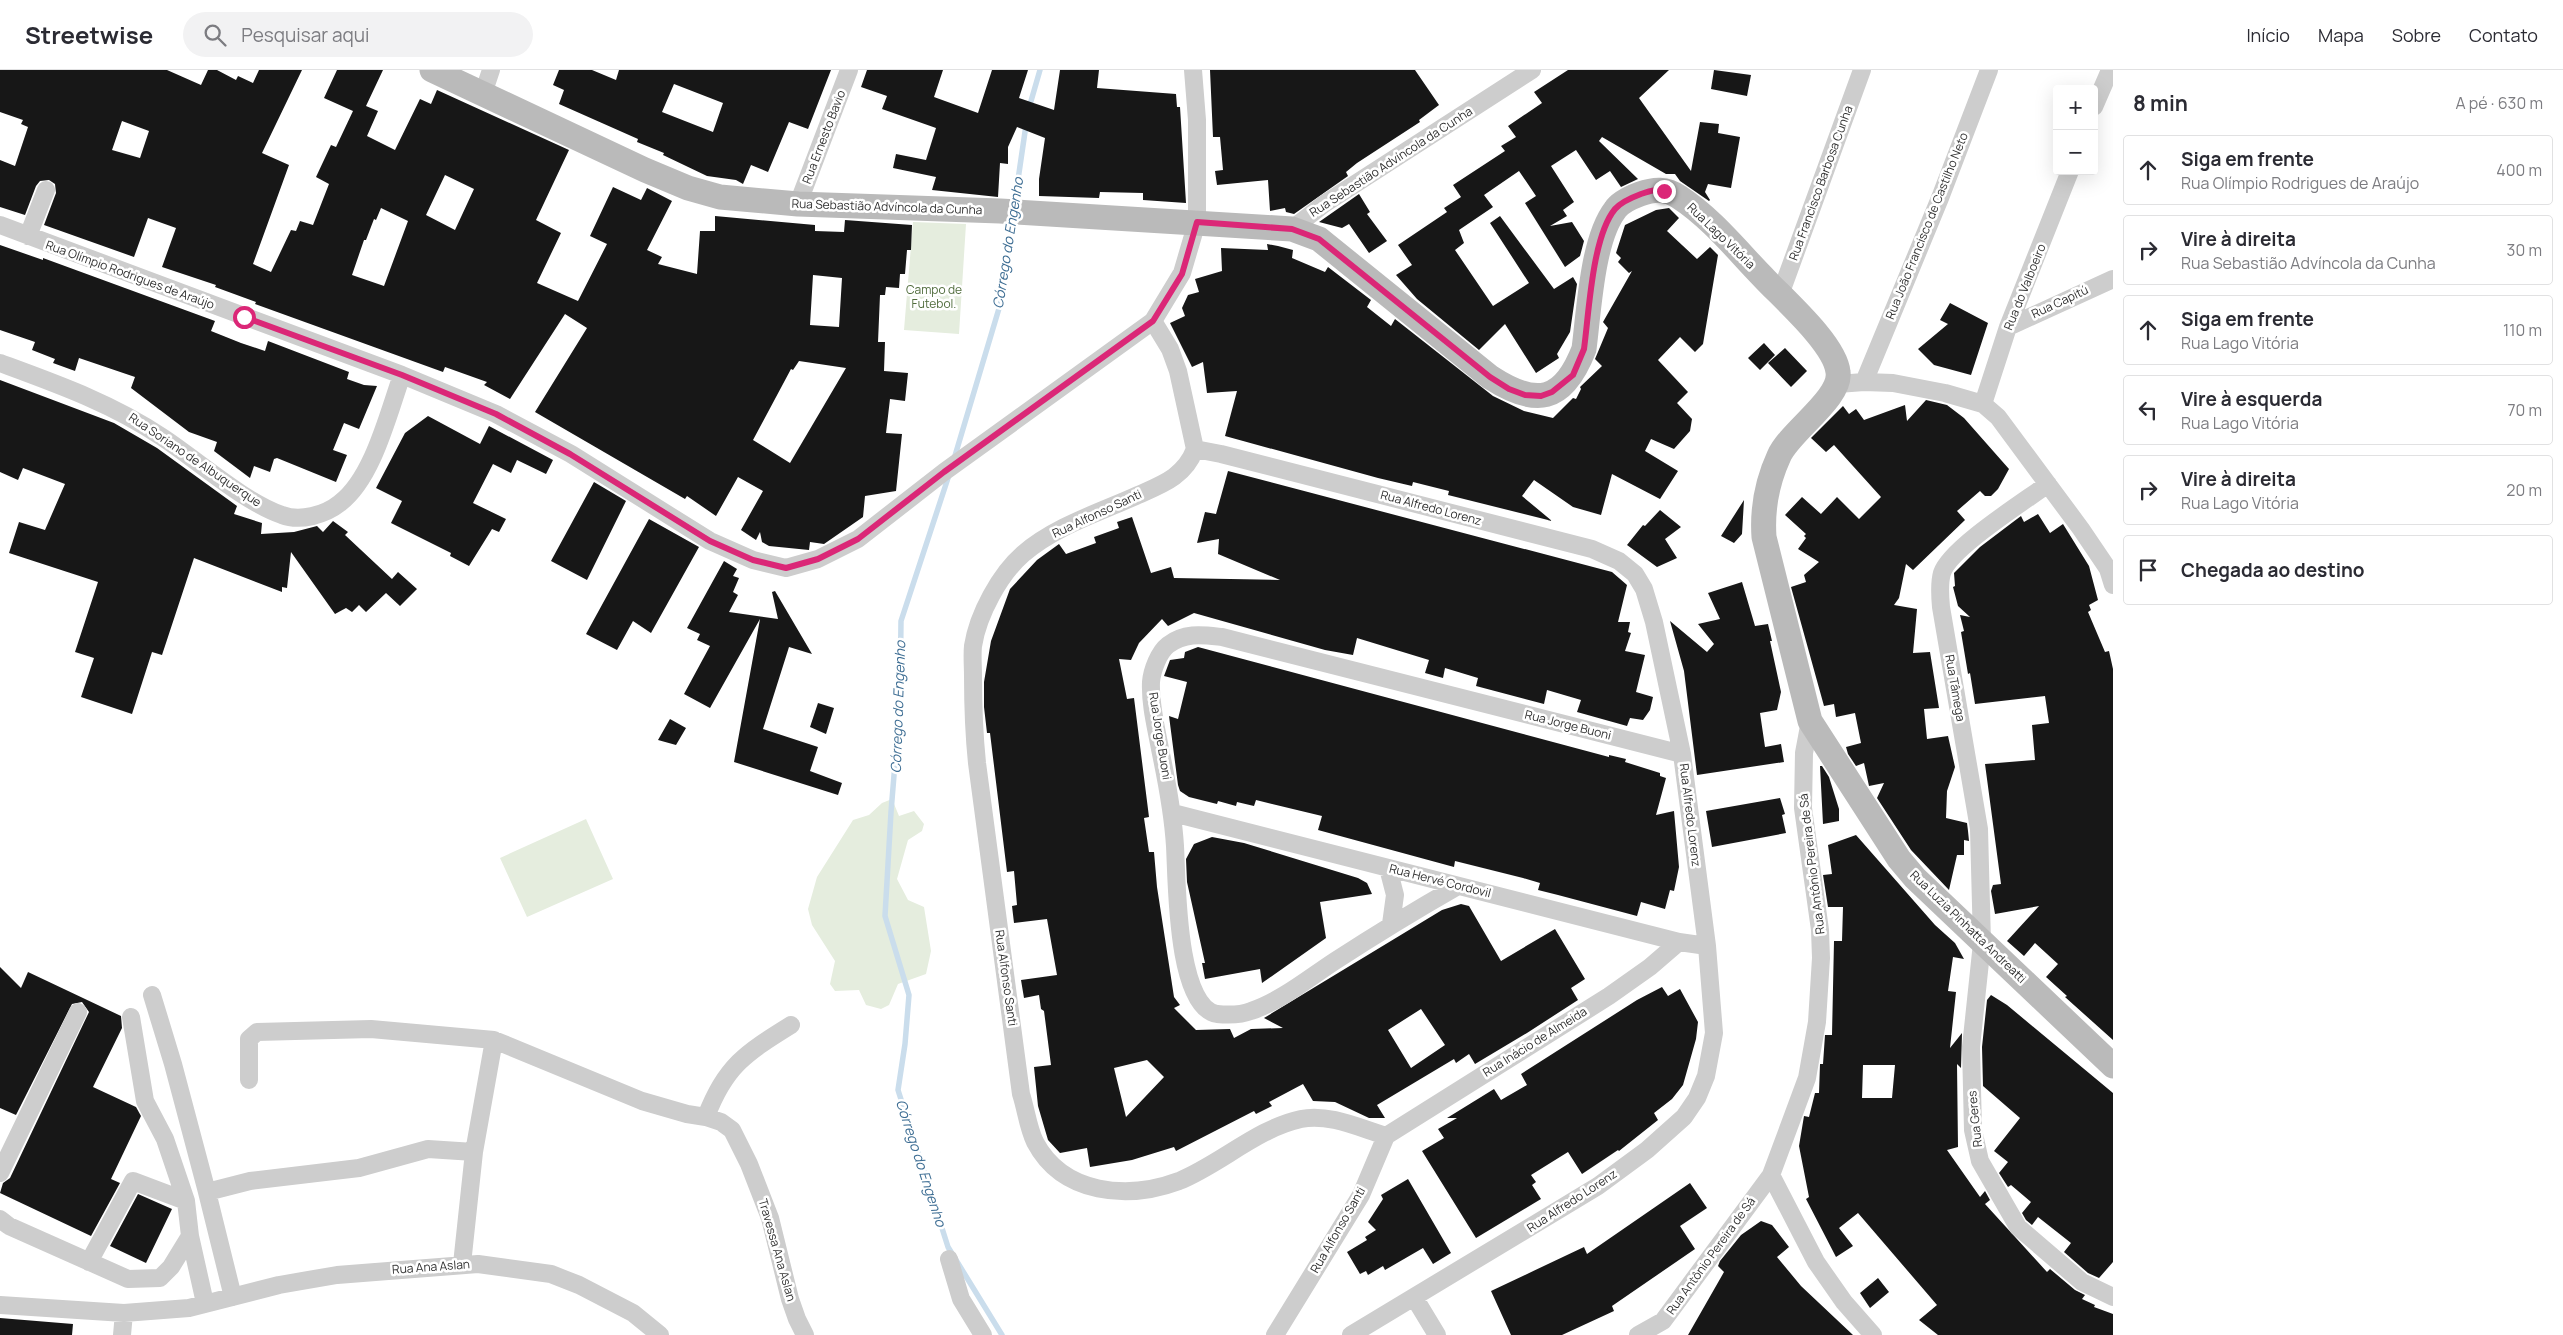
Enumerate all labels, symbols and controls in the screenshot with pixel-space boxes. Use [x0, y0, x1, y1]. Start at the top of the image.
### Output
search box [183, 12, 533, 57]
text: Streetwise [25, 18, 153, 51]
icon: search [201, 21, 229, 49]
text: Pesquisar aqui [241, 22, 369, 48]
text: Início [2246, 23, 2290, 47]
text: Mapa [2318, 23, 2364, 47]
text: Sobre [2392, 23, 2441, 47]
text: Contato [2469, 23, 2538, 47]
map controls [2053, 85, 2098, 175]
button: + [2053, 85, 2098, 130]
street label: Rua Ernesto Bavio [798, 87, 849, 186]
text: 8 min [2133, 89, 2188, 117]
text: A pé · 630 m [2456, 92, 2543, 114]
street label: Rua Sebastião Advíncola da Cunha [1306, 102, 1475, 221]
street label: Rua Francisco Barbosa Cunha [1785, 103, 1857, 263]
street label: Rua João Francisco de Castilho Neto [1881, 130, 1972, 322]
button: − [2053, 130, 2098, 175]
text: Siga em frente [2181, 146, 2314, 172]
icon: ahead [2134, 156, 2162, 184]
text: 400 m [2496, 159, 2542, 181]
text: Rua Olímpio Rodrigues de Araújo [2181, 172, 2419, 194]
water label: Córrego do Engenho [988, 175, 1027, 310]
route end [1653, 180, 1676, 203]
street label: Rua Sebastião Advíncola da Cunha [791, 195, 983, 218]
street label: Rua Lago Vitória [1684, 199, 1759, 272]
text: Vire à direita [2181, 226, 2296, 252]
street label: Rua Olímpio Rodrigues de Araújo [43, 236, 217, 313]
icon: right [2134, 236, 2162, 264]
text: 30 m [2507, 239, 2542, 261]
street label: Rua do Valboeiro [1999, 241, 2050, 333]
text: Rua Sebastião Advíncola da Cunha [2181, 252, 2436, 274]
park label: Campo de Futebol. [906, 281, 962, 312]
street label: Rua Capitú [2029, 281, 2091, 322]
route start [233, 306, 256, 329]
text: Siga em frente [2181, 306, 2314, 332]
icon: ahead [2134, 316, 2162, 344]
text: 110 m [2503, 319, 2542, 341]
text: Rua Lago Vitória [2181, 332, 2299, 354]
text: Vire à esquerda [2181, 386, 2322, 412]
icon: left [2134, 396, 2162, 424]
text: 70 m [2507, 399, 2542, 421]
street label: Rua Soriano de Albuquerque [126, 409, 265, 510]
text: Rua Lago Vitória [2181, 412, 2299, 434]
text: Vire à direita [2181, 466, 2296, 492]
icon: right [2134, 476, 2162, 504]
text: 20 m [2506, 479, 2542, 501]
street label: Rua Alfonso Santi [1049, 485, 1144, 542]
street label: Rua Alfredo Lorenz [1379, 486, 1484, 529]
text: Rua Lago Vitória [2181, 492, 2299, 514]
icon: arrive [2134, 556, 2162, 584]
text: Chegada ao destino [2181, 557, 2364, 583]
water label: Córrego do Engenho [886, 640, 909, 774]
street label: Rua Tâmega [1941, 653, 1970, 723]
street label: Rua Jorge Buoni [1145, 691, 1176, 781]
street label: Rua Jorge Buoni [1523, 706, 1613, 743]
street label: Rua Alfredo Lorenz [1676, 762, 1705, 868]
street label: Rua Antônio Pereira de Sá [1794, 793, 1829, 935]
street label: Rua Hervé Cordovil [1387, 860, 1493, 901]
street label: Rua Luzia Pinhatta Andreatti [1907, 867, 2030, 987]
street label: Rua Alfonso Santi [991, 929, 1022, 1027]
street label: Rua Inácio de Almeida [1479, 1003, 1590, 1081]
street label: Rua Geres [1963, 1090, 1986, 1148]
water label: Córrego do Engenho [892, 1097, 951, 1230]
street label: Rua Alfredo Lorenz [1523, 1165, 1620, 1236]
street label: Rua Alfonso Santi [1306, 1183, 1369, 1276]
street label: Rua Antônio Pereira de Sá [1662, 1193, 1759, 1318]
street label: Travessa Ana Aslan [755, 1197, 800, 1303]
street label: Rua Ana Aslan [391, 1255, 470, 1278]

